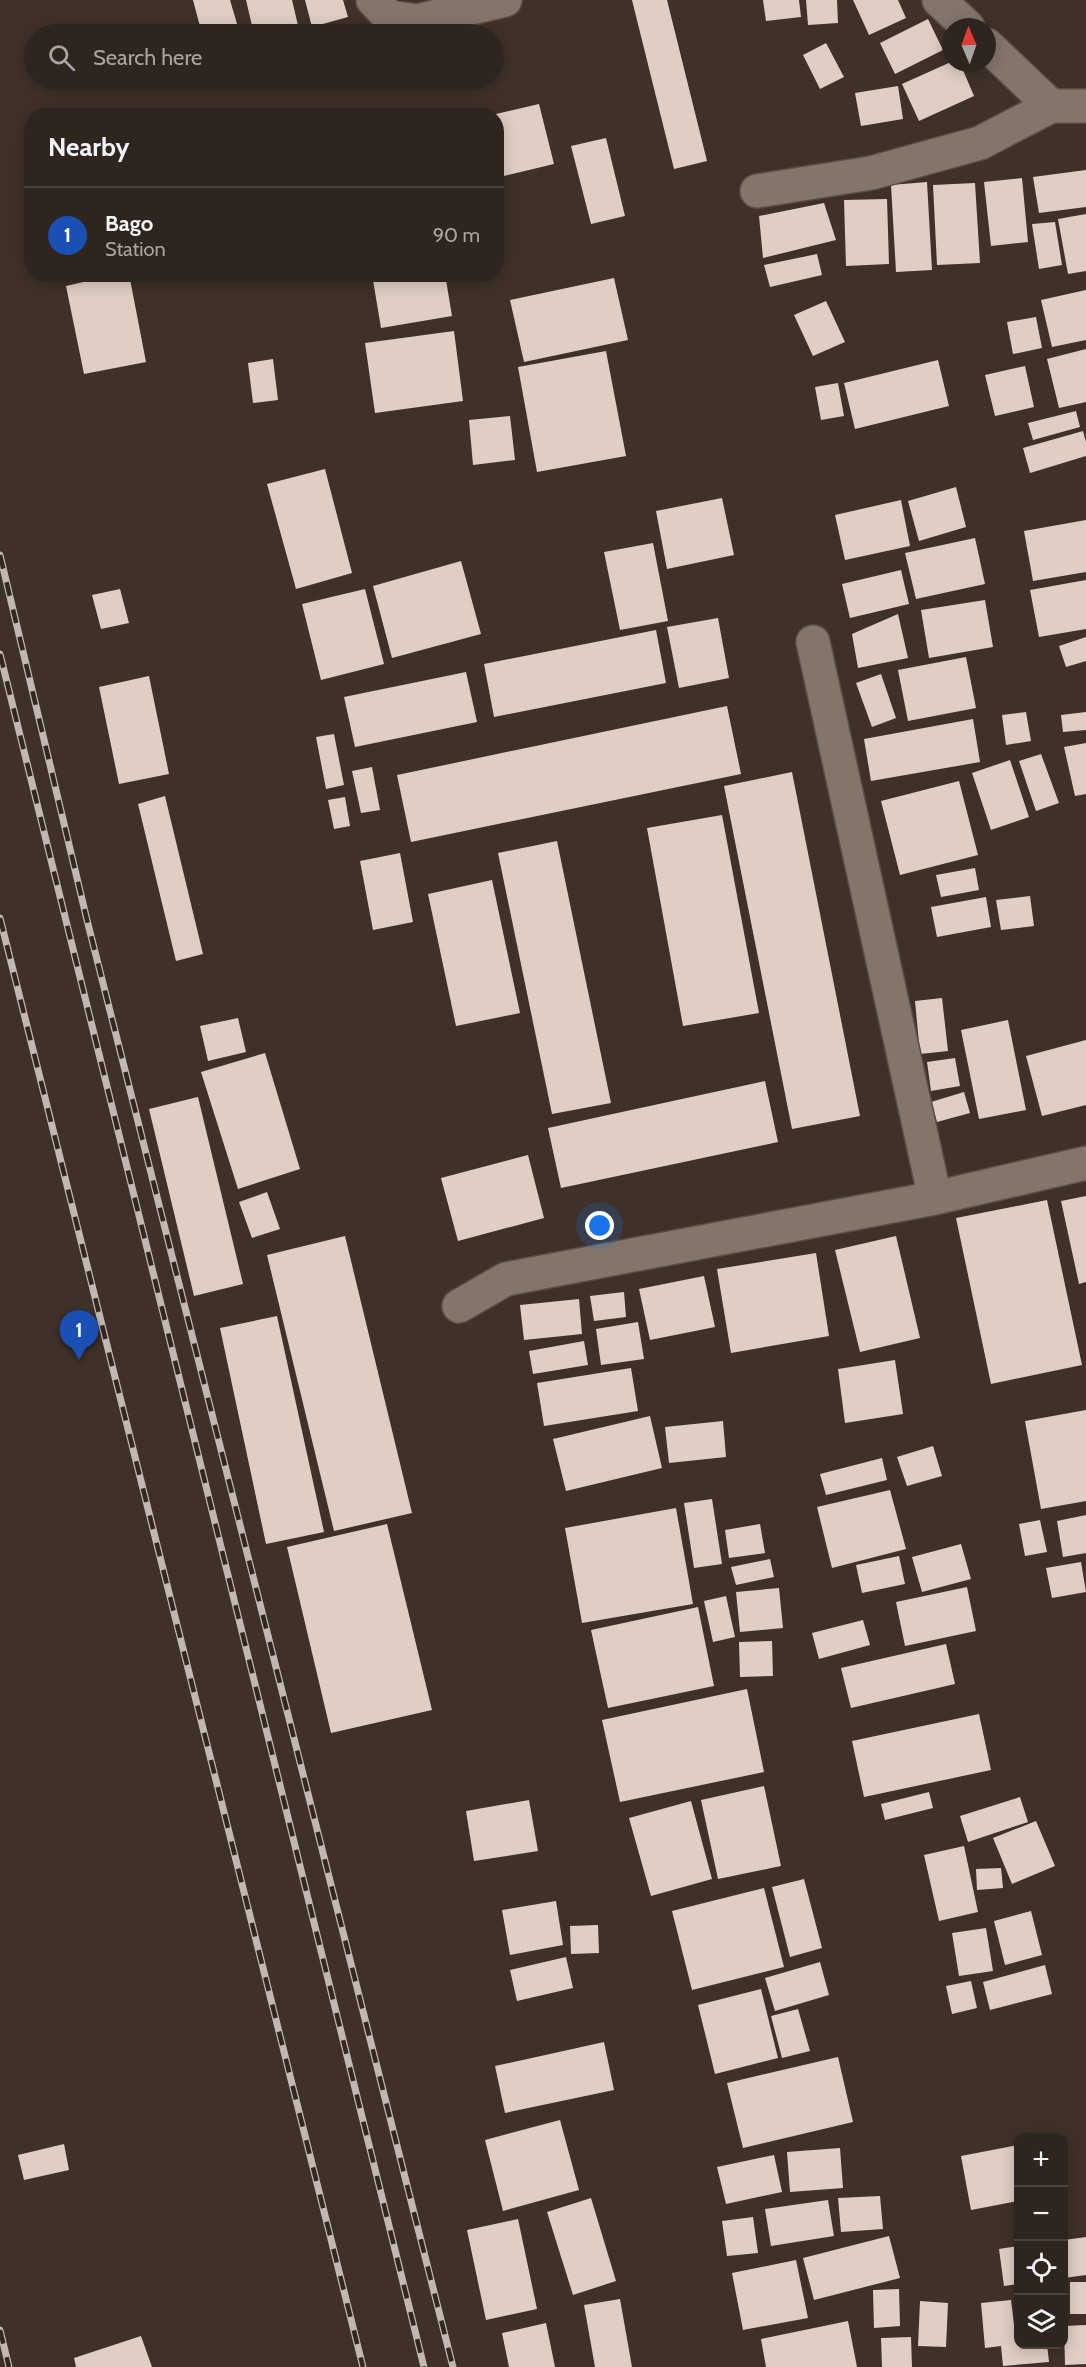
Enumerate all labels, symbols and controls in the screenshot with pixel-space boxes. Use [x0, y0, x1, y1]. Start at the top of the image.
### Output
north arrow [942, 18, 996, 72]
search box [24, 24, 504, 90]
icon: search [45, 41, 78, 74]
text: Search here [93, 44, 202, 71]
text: Nearby [48, 131, 129, 163]
text: Bago [105, 210, 153, 237]
text: 1 [64, 223, 71, 247]
text: 90 m [433, 223, 480, 247]
text: Station [105, 237, 166, 261]
your location [585, 1211, 614, 1240]
pin: 1 [60, 1310, 98, 1360]
map controls [1014, 2133, 1068, 2349]
button: + [1014, 2133, 1068, 2187]
button: − [1014, 2187, 1068, 2241]
button: locate [1014, 2241, 1068, 2295]
button: layers [1014, 2295, 1068, 2349]

